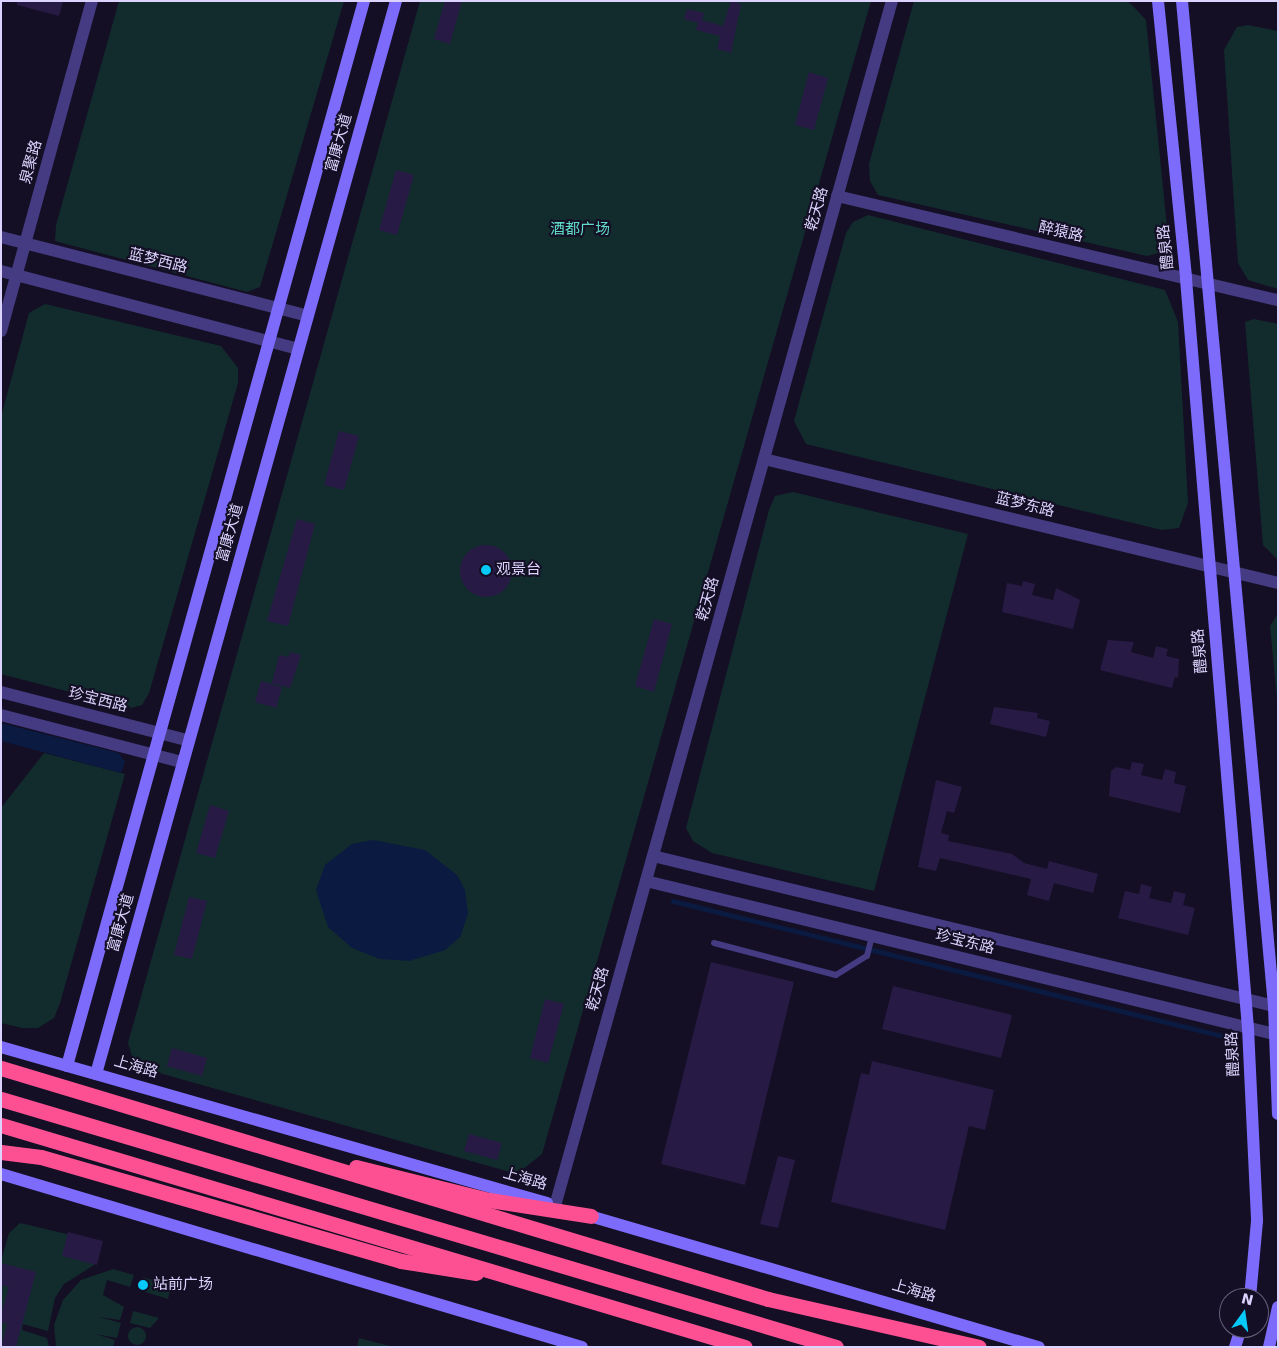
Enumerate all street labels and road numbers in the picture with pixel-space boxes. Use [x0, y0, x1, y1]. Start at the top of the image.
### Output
street label: 富康大道 [322, 112, 356, 174]
street label: 泉聚路 [16, 138, 46, 186]
street label: 乾天路 [802, 185, 832, 233]
street label: 醉猿路 [1037, 218, 1085, 246]
street label: 醴泉路 [1155, 224, 1177, 270]
street label: 蓝梦西路 [127, 245, 189, 277]
street label: 蓝梦东路 [994, 489, 1056, 521]
street label: 富康大道 [213, 502, 247, 564]
street label: 乾天路 [693, 575, 723, 623]
street label: 醴泉路 [1189, 628, 1211, 674]
street label: 珍宝西路 [67, 684, 129, 716]
street label: 富康大道 [104, 892, 138, 954]
street label: 珍宝东路 [934, 926, 996, 958]
street label: 乾天路 [583, 965, 613, 1013]
street label: 醴泉路 [1223, 1031, 1243, 1077]
street label: 上海路 [112, 1052, 160, 1082]
street label: 上海路 [501, 1164, 549, 1194]
street label: 上海路 [890, 1276, 938, 1306]

